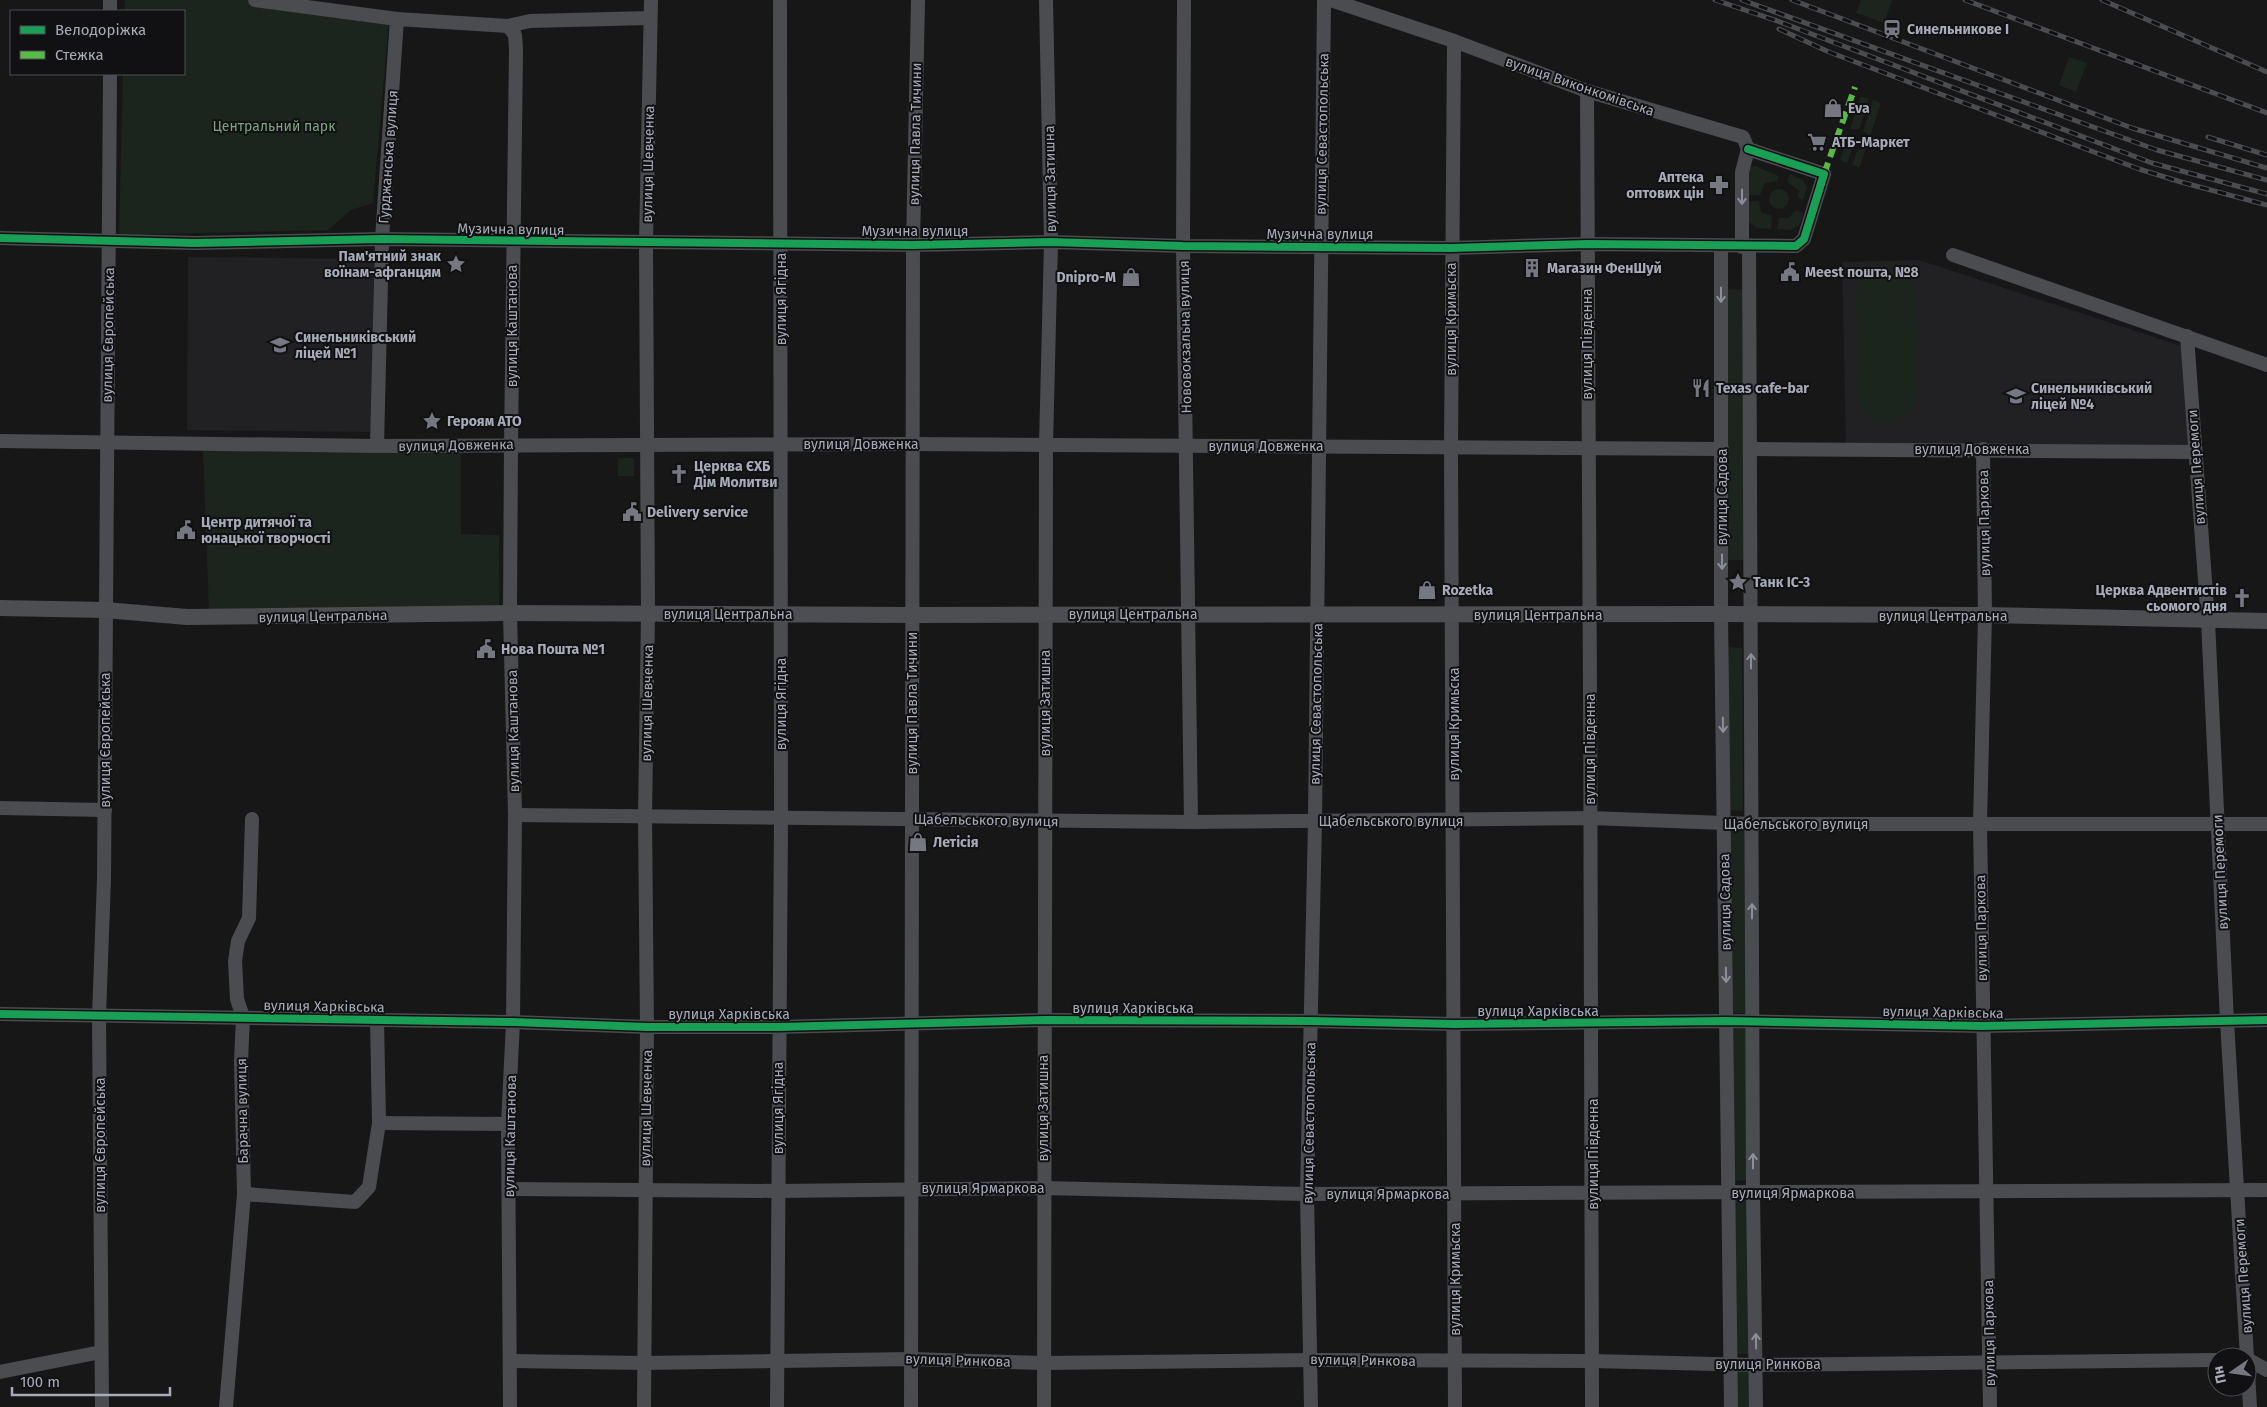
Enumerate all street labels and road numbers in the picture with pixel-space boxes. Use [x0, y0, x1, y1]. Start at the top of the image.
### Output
street label: вулиця Севастопольська [1313, 53, 1332, 215]
street label: вулиця Виконкомівська [1503, 53, 1656, 120]
street label: вулиця Павла Тичини [906, 62, 925, 206]
street label: Гурджанська вулиця [375, 90, 402, 224]
street label: вулиця Шевченка [639, 105, 658, 223]
street label: вулиця Затишна [1041, 125, 1060, 233]
street label: Музична вулиця [457, 220, 565, 239]
street label: Музична вулиця [861, 223, 969, 240]
street label: Музична вулиця [1266, 226, 1374, 243]
street label: вулиця Ягідна [773, 253, 790, 345]
street label: Нововокзальна вулиця [1176, 260, 1195, 414]
street label: вулиця Кримьска [1443, 262, 1460, 376]
street label: вулиця Каштанова [504, 265, 521, 387]
street label: вулиця Європейська [99, 267, 118, 403]
street label: вулиця Південна [1579, 288, 1596, 400]
street label: вулиця Перемоги [2184, 409, 2209, 525]
street label: вулиця Довженка [398, 436, 514, 455]
street label: вулиця Довженка [803, 436, 919, 453]
street label: вулиця Довженка [1208, 438, 1324, 455]
street label: вулиця Довженка [1914, 441, 2030, 458]
street label: вулиця Садова [1714, 448, 1731, 546]
street label: вулиця Паркова [1975, 470, 1994, 576]
street label: вулиця Центральна [663, 606, 793, 623]
street label: вулиця Центральна [1068, 606, 1198, 623]
street label: вулиця Центральна [258, 607, 388, 626]
street label: вулиця Центральна [1473, 607, 1603, 624]
street label: вулиця Центральна [1878, 608, 2008, 625]
street label: вулиця Севастопольська [1307, 623, 1326, 785]
street label: вулиця Павла Тичини [904, 632, 921, 774]
street label: вулиця Шевченка [638, 644, 657, 762]
street label: вулиця Затишна [1037, 650, 1054, 756]
street label: вулиця Ягідна [773, 658, 790, 750]
street label: вулиця Кримьска [1446, 667, 1463, 781]
street label: вулиця Каштанова [504, 670, 523, 792]
street label: вулиця Європейська [97, 672, 114, 808]
street label: вулиця Південна [1582, 693, 1599, 805]
street label: Щабельського вулиця [913, 811, 1059, 830]
street label: Щабельського вулиця [1318, 813, 1464, 830]
street label: вулиця Перемоги [2209, 814, 2232, 930]
street label: Щабельського вулиця [1723, 816, 1869, 833]
street label: вулиця Садова [1716, 853, 1735, 951]
street label: вулиця Паркова [1972, 875, 1991, 981]
street label: вулиця Харківська [263, 997, 385, 1016]
street label: вулиця Харківська [1072, 1000, 1194, 1017]
street label: вулиця Харківська [1477, 1003, 1599, 1020]
street label: вулиця Харківська [1882, 1003, 2004, 1022]
street label: вулиця Харківська [668, 1006, 790, 1023]
street label: вулиця Севастопольська [1300, 1042, 1319, 1204]
street label: вулиця Шевченка [637, 1049, 656, 1167]
street label: вулиця Затишна [1035, 1055, 1052, 1161]
street label: Барачна вулиця [233, 1058, 252, 1164]
street label: вулиця Ягідна [770, 1062, 787, 1154]
street label: вулиця Каштанова [501, 1075, 520, 1197]
street label: вулиця Європейська [92, 1077, 109, 1213]
street label: вулиця Південна [1585, 1098, 1602, 1210]
street label: вулиця Ярмаркова [921, 1180, 1045, 1197]
street label: вулиця Ярмаркова [1731, 1185, 1855, 1202]
street label: вулиця Ярмаркова [1326, 1186, 1450, 1203]
street label: вулиця Перемоги [2231, 1218, 2256, 1334]
street label: вулиця Кримьска [1447, 1222, 1464, 1336]
street label: вулиця Паркова [1980, 1280, 1999, 1386]
street label: вулиця Ринкова [905, 1350, 1011, 1371]
street label: вулиця Ринкова [1310, 1351, 1416, 1370]
street label: вулиця Ринкова [1715, 1356, 1821, 1373]

